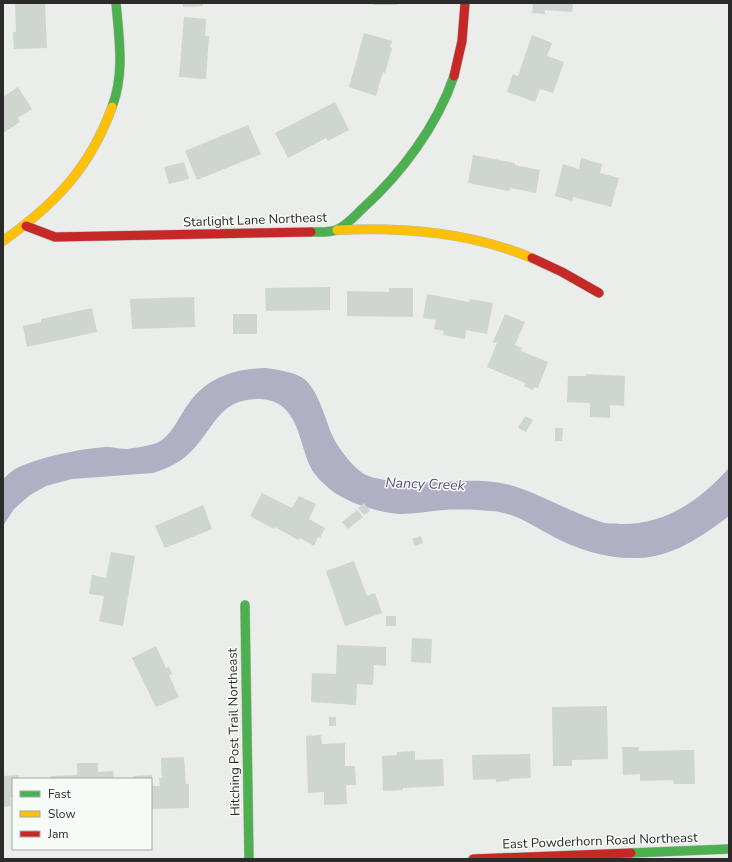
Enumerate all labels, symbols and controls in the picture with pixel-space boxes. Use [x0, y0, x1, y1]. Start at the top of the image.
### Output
street label: Starlight Lane Northeast [183, 208, 328, 232]
water label: Nancy Creek [385, 473, 466, 495]
street label: Hitching Post Trail Northeast [224, 647, 244, 816]
legend [12, 778, 152, 850]
text: Fast [48, 786, 71, 802]
text: Slow [48, 806, 76, 822]
text: Jam [47, 826, 69, 842]
street label: East Powderhorn Road Northeast [502, 829, 698, 853]

